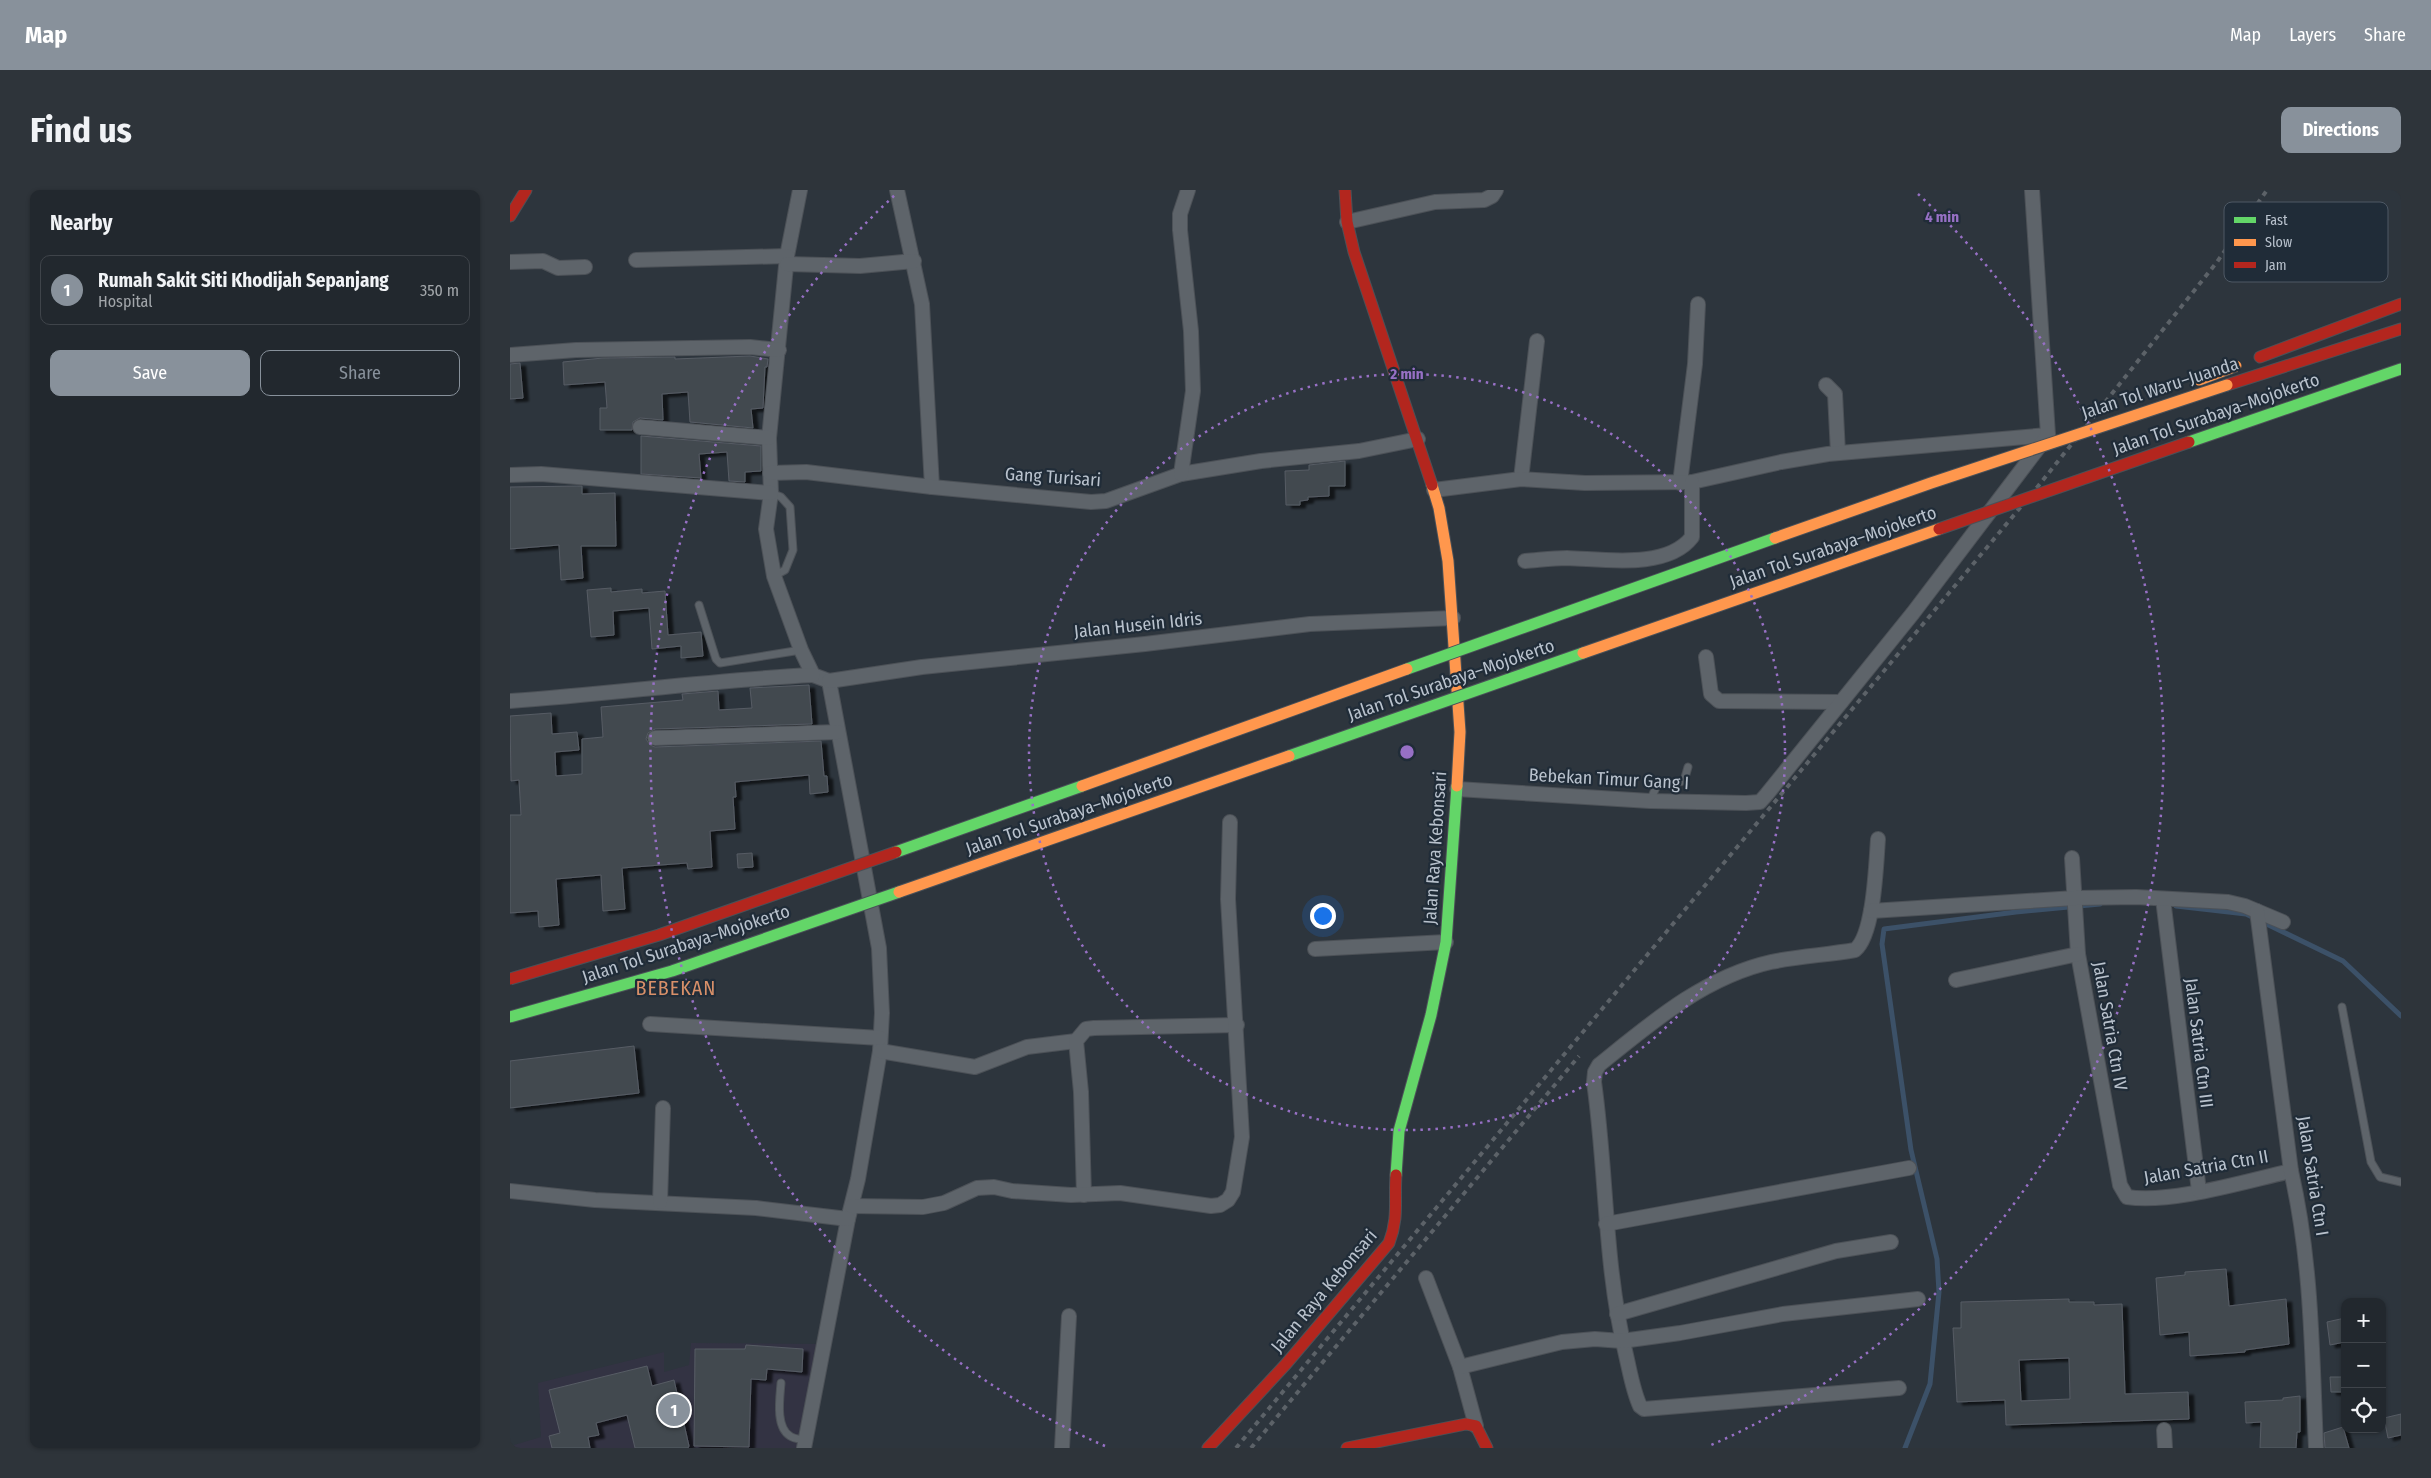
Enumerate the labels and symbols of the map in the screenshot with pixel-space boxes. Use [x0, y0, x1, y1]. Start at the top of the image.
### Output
legend [2224, 202, 2388, 282]
text: 4 min [1925, 208, 1959, 226]
text: Fast [2265, 212, 2288, 229]
text: Slow [2265, 234, 2292, 251]
text: Jam [2265, 257, 2286, 274]
street label: Jalan Tol Waru–Juanda [2079, 352, 2241, 424]
text: 2 min [1389, 365, 1424, 383]
street label: Jalan Tol Surabaya–Mojokerto [2110, 368, 2322, 460]
street label: Gang Turisari [1004, 463, 1102, 491]
street label: Jalan Tol Surabaya–Mojokerto [1727, 501, 1939, 593]
street label: Jalan Husein Idris [1073, 607, 1203, 643]
street label: Jalan Tol Surabaya–Mojokerto [1345, 634, 1557, 726]
centre of rings [1398, 743, 1416, 761]
street label: Bebekan Timur Gang I [1528, 764, 1690, 794]
street label: Jalan Tol Surabaya–Mojokerto [963, 768, 1175, 860]
street label: Jalan Raya Kebonsari [1419, 771, 1451, 925]
street label: Jalan Tol Surabaya–Mojokerto [579, 900, 793, 988]
your location [1310, 903, 1336, 929]
street label: Jalan Satria Ctn IV [2088, 960, 2132, 1093]
district label: BEBEKAN [636, 976, 716, 1000]
street label: Jalan Satria Ctn III [2180, 977, 2218, 1109]
street label: Jalan Satria Ctn I [2293, 1114, 2333, 1238]
street label: Jalan Satria Ctn II [2142, 1145, 2270, 1189]
street label: Jalan Raya Kebonsari [1266, 1225, 1382, 1357]
pin: 1 [658, 1391, 690, 1429]

